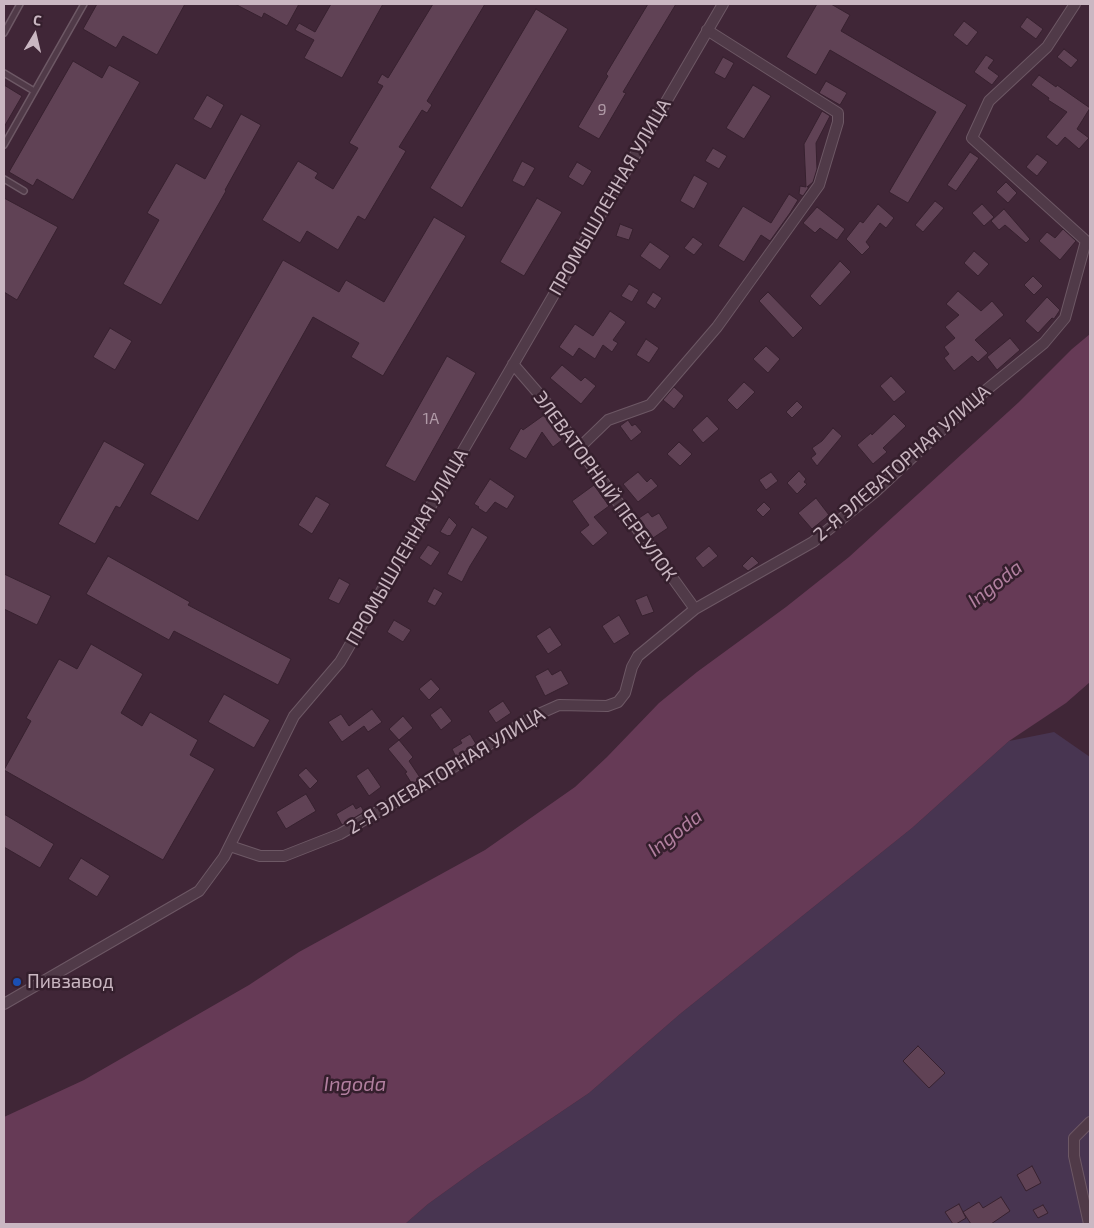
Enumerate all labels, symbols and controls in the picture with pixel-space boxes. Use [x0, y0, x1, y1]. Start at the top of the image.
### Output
north arrow [10, 10, 60, 60]
text: С [32, 11, 43, 29]
street label: ПРОМЫШЛЕННАЯ УЛИЦА [544, 95, 676, 299]
house number: 9 [597, 100, 607, 120]
street label: 2-Я ЭЛЕВАТОРНАЯ УЛИЦА [809, 380, 995, 546]
street label: ЭЛЕВАТОРНЫЙ ПЕРЕУЛОК [529, 387, 681, 585]
house number: 1А [423, 409, 439, 429]
street label: ПРОМЫШЛЕННАЯ УЛИЦА [341, 445, 473, 649]
water label: Ingoda [963, 555, 1027, 613]
street label: 2-Я ЭЛЕВАТОРНАЯ УЛИЦА [343, 703, 549, 839]
water label: Ingoda [643, 804, 707, 862]
place label: Пивзавод [27, 971, 114, 993]
marker: Пивзавод [11, 976, 23, 988]
water label: Ingoda [324, 1072, 386, 1096]

